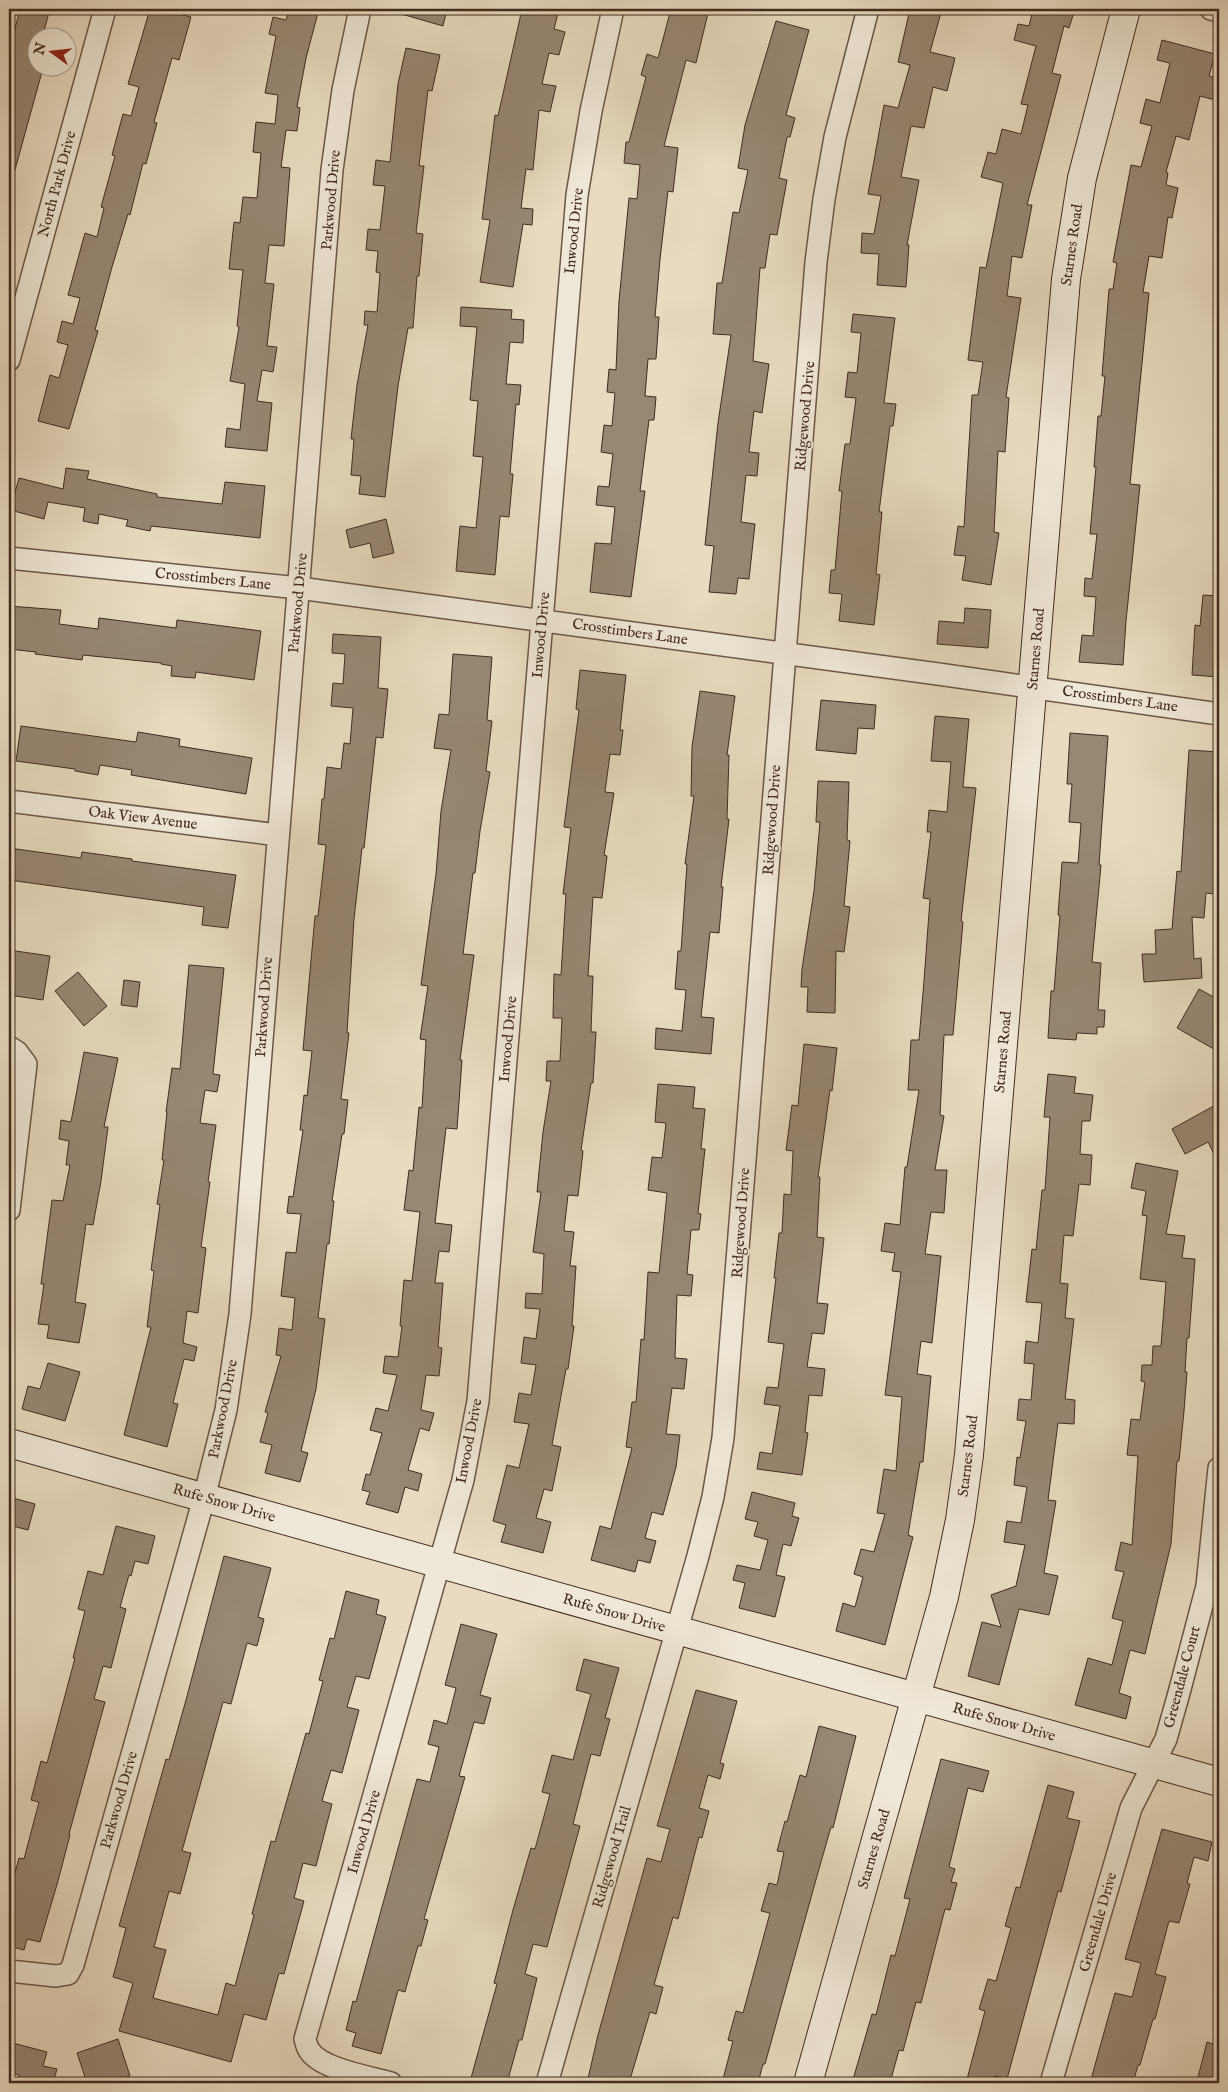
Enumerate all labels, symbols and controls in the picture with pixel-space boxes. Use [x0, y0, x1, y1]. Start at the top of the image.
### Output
north arrow [28, 28, 78, 78]
text: N [30, 41, 51, 58]
street label: North Park Drive [34, 129, 80, 239]
street label: Parkwood Drive [317, 149, 345, 251]
street label: Inwood Drive [560, 187, 588, 275]
street label: Starnes Road [1057, 202, 1087, 287]
street label: Ridgewood Drive [791, 360, 819, 472]
street label: Parkwood Drive [284, 552, 312, 654]
street label: Crosstimbers Lane [154, 563, 272, 595]
street label: Inwood Drive [528, 591, 554, 679]
street label: Starnes Road [1023, 606, 1049, 691]
street label: Crosstimbers Lane [571, 614, 689, 650]
street label: Crosstimbers Lane [1061, 681, 1179, 717]
street label: Ridgewood Drive [759, 764, 785, 876]
street label: Oak View Avenue [87, 802, 199, 834]
street label: Parkwood Drive [251, 956, 277, 1058]
street label: Inwood Drive [495, 995, 521, 1083]
street label: Starnes Road [990, 1009, 1016, 1094]
street label: Ridgewood Drive [728, 1167, 754, 1279]
street label: Parkwood Drive [204, 1358, 242, 1460]
street label: Inwood Drive [451, 1397, 487, 1485]
street label: Starnes Road [954, 1413, 983, 1498]
street label: Rufe Snow Drive [170, 1479, 278, 1527]
street label: Rufe Snow Drive [560, 1589, 668, 1637]
street label: Greendale Court [1159, 1624, 1205, 1730]
street label: Rufe Snow Drive [950, 1698, 1058, 1746]
street label: Parkwood Drive [96, 1749, 142, 1851]
street label: Inwood Drive [343, 1788, 385, 1876]
street label: Ridgewood Trail [588, 1803, 636, 1910]
street label: Starnes Road [854, 1806, 895, 1891]
street label: Greendale Drive [1075, 1870, 1121, 1974]

